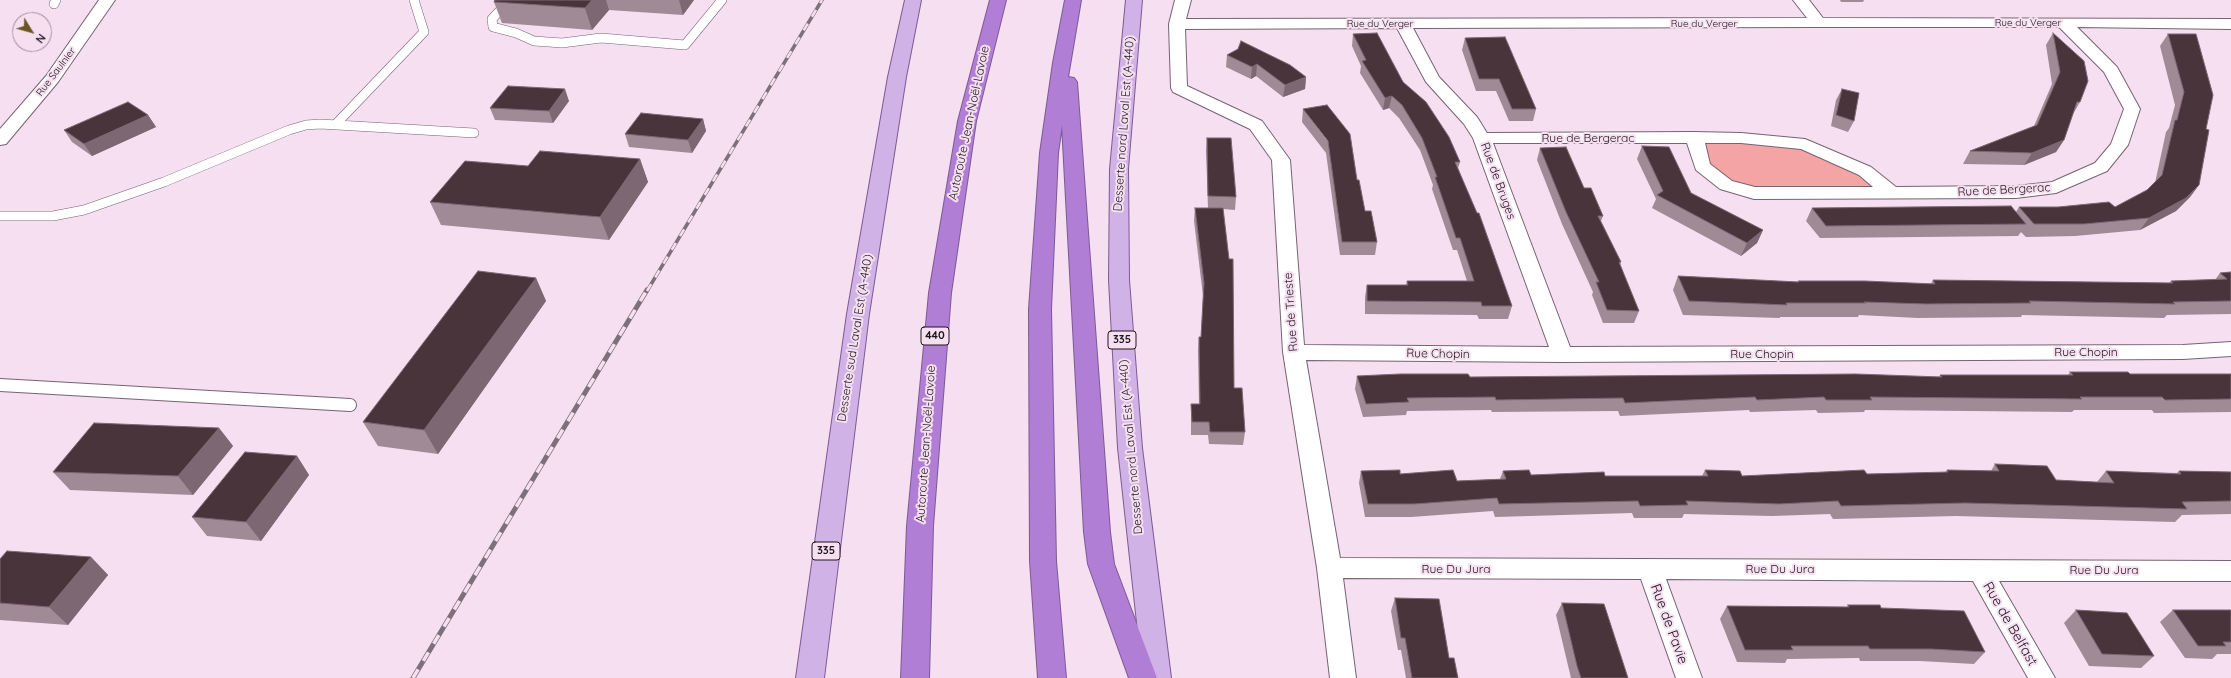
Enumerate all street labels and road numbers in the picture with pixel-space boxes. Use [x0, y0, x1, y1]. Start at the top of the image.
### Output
street label: Rue du Verger [1995, 17, 2061, 29]
street label: Rue du Verger [1347, 18, 1413, 30]
street label: Rue du Verger [1671, 18, 1737, 30]
street label: Desserte nord Laval Est (A-440) [1111, 36, 1137, 212]
street label: Rue Saulnier [34, 45, 78, 99]
street label: Autoroute Jean-Noël-Lavoie [946, 45, 992, 201]
street label: Rue de Bergerac [1541, 131, 1635, 145]
street label: Rue de Bruges [1477, 141, 1519, 221]
street label: Rue de Bergerac [1957, 180, 2051, 200]
street label: Desserte sud Laval Est (A-440) [835, 253, 875, 423]
street label: Rue de Trieste [1281, 272, 1301, 352]
road number: 440 [921, 327, 949, 345]
road number: 335 [1108, 331, 1136, 349]
street label: Rue Chopin [2054, 345, 2118, 359]
street label: Rue Chopin [1406, 346, 1470, 362]
street label: Rue Chopin [1730, 347, 1794, 361]
street label: Desserte nord Laval Est (A-440) [1116, 359, 1146, 535]
street label: Autoroute Jean-Noël-Lavoie [913, 365, 939, 523]
road number: 335 [812, 542, 840, 560]
street label: Rue Du Jura [1422, 562, 1490, 576]
street label: Rue Du Jura [1746, 562, 1814, 576]
street label: Rue Du Jura [2070, 563, 2138, 577]
street label: Rue de Belfast [1979, 579, 2041, 669]
street label: Rue de Pavie [1647, 582, 1691, 666]

